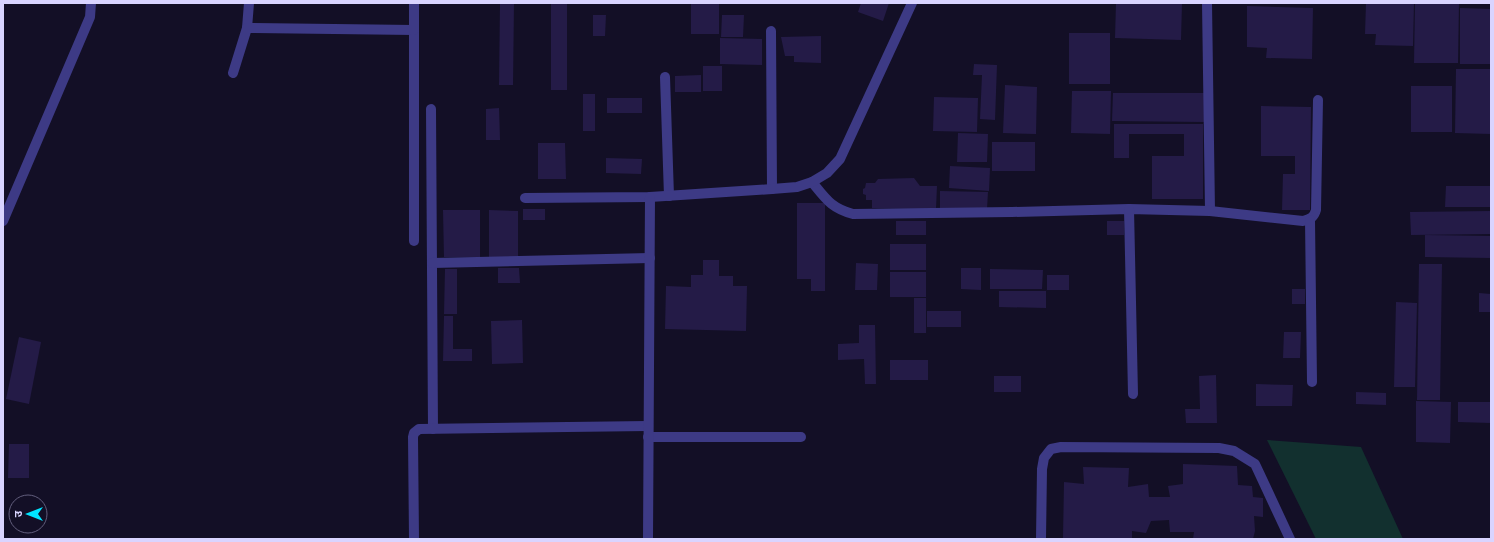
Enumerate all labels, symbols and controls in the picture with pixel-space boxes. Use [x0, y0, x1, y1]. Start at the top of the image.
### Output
north arrow [8, 494, 48, 534]
text: उ [11, 510, 25, 517]

